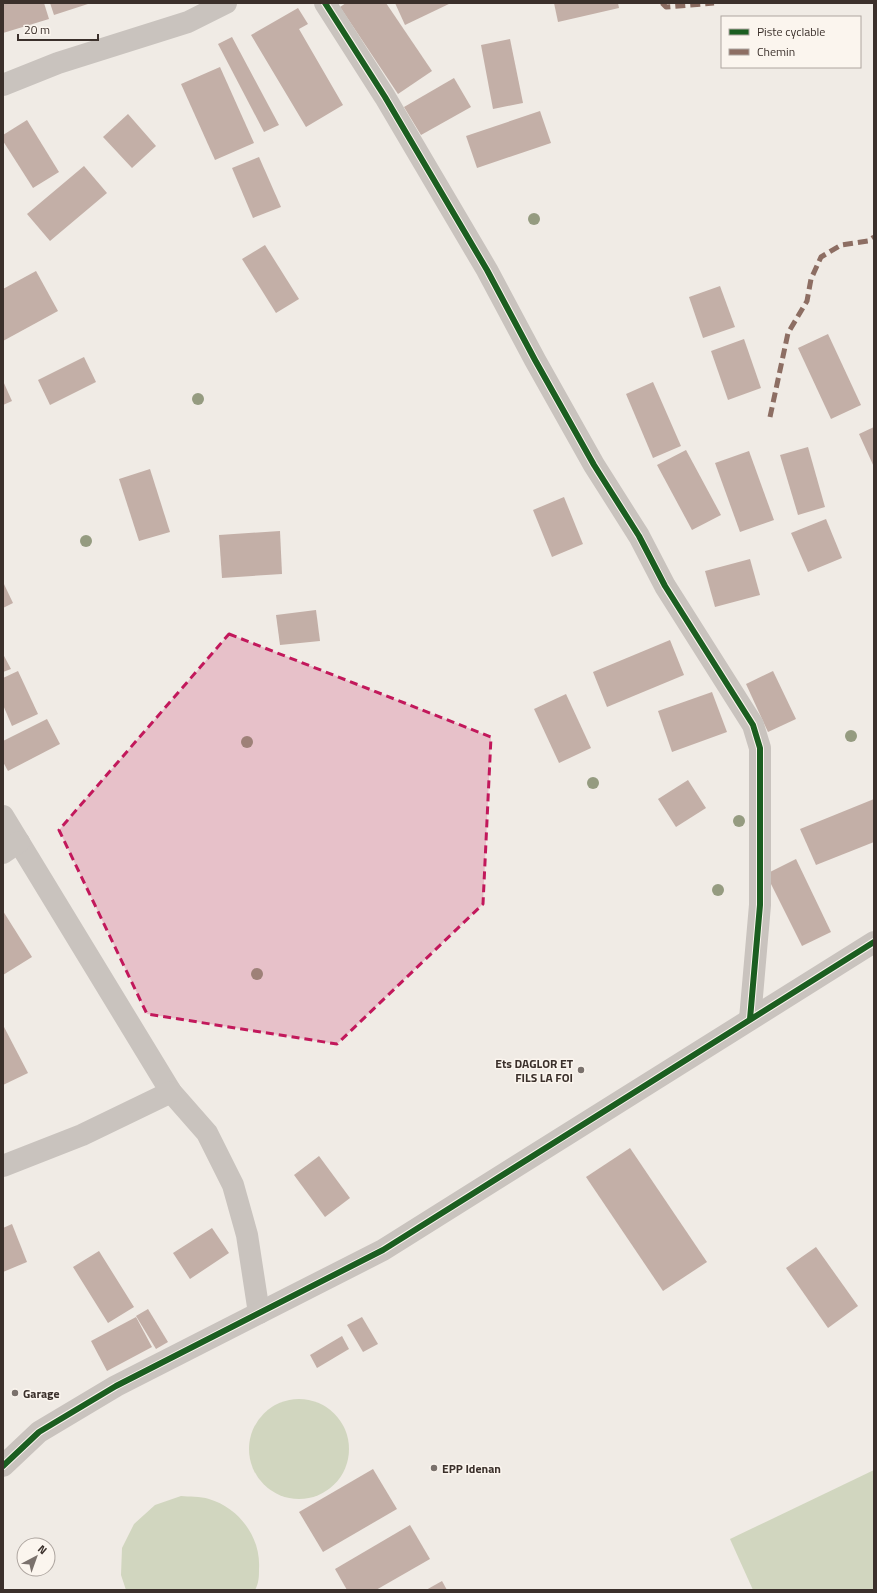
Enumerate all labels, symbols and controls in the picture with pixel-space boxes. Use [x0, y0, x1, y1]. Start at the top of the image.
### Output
scale bar [18, 16, 98, 42]
legend [721, 16, 861, 68]
text: 20 m [24, 20, 50, 39]
text: Piste cyclable [757, 22, 825, 41]
text: Chemin [757, 42, 795, 61]
place label: Ets DAGLOR ET FILS LA FOI [495, 1054, 574, 1087]
marker: Ets DAGLOR ET FILS LA FOI [576, 1065, 586, 1075]
place label: Garage [23, 1384, 60, 1403]
marker: Garage [10, 1388, 20, 1398]
place label: EPP Idenan [442, 1459, 501, 1478]
marker: EPP Idenan [429, 1463, 439, 1473]
north arrow [16, 1537, 56, 1577]
text: N [34, 1541, 51, 1558]

